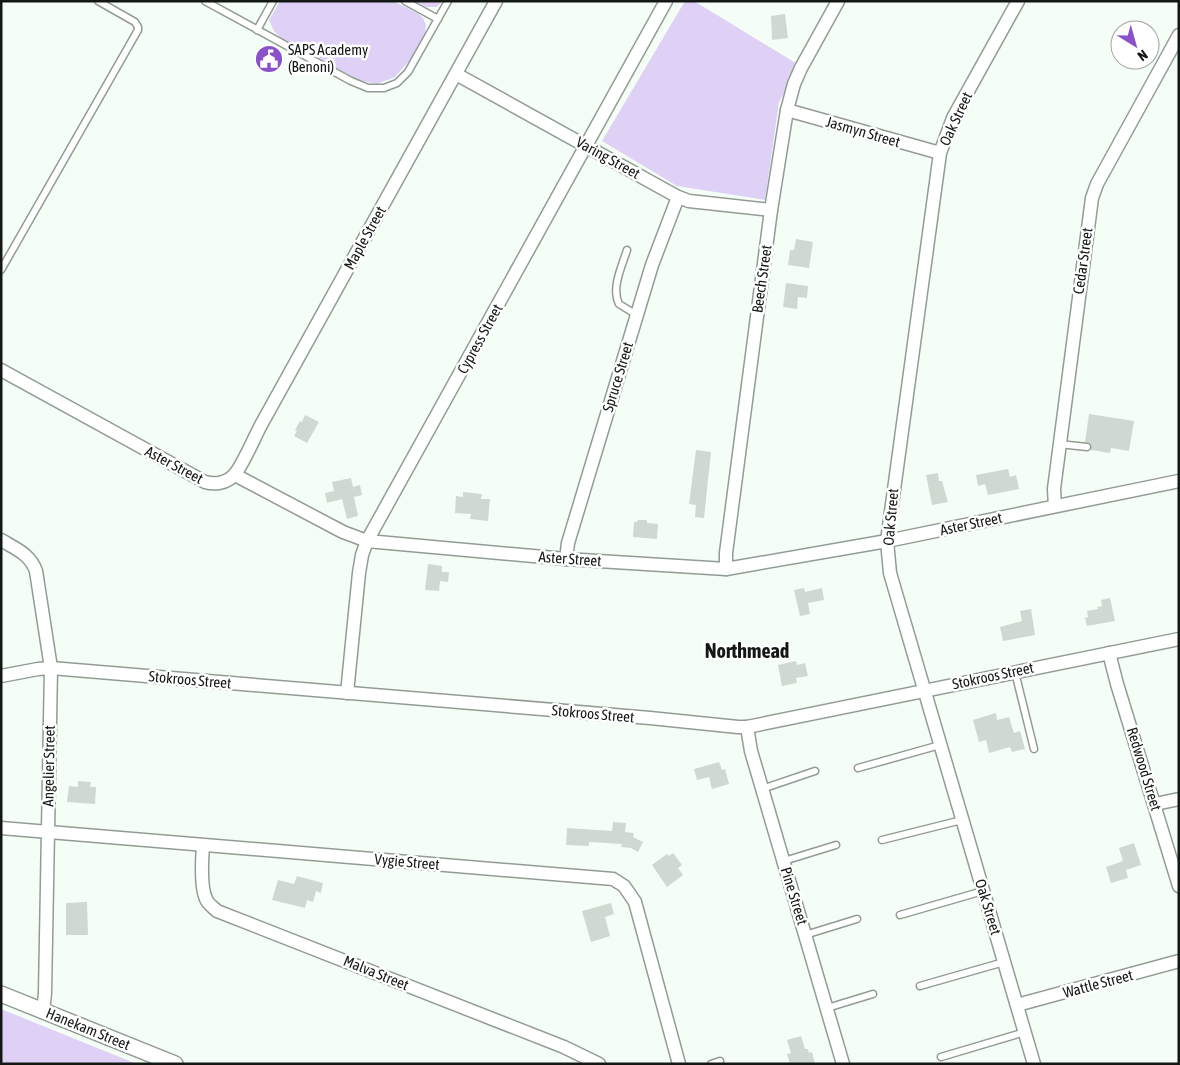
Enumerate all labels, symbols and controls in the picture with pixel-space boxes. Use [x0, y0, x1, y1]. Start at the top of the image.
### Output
north arrow [1110, 20, 1160, 70]
place label: SAPS Academy (Benoni) [288, 41, 368, 75]
public building icon: SAPS Academy (Benoni) [254, 44, 284, 74]
text: N [1135, 47, 1151, 64]
street label: Oak Street [936, 89, 975, 148]
street label: Jasmyn Street [824, 113, 902, 150]
street label: Varing Street [573, 133, 643, 182]
street label: Maple Street [340, 203, 389, 272]
street label: Cedar Street [1069, 227, 1096, 295]
street label: Beech Street [748, 244, 775, 314]
street label: Cypress Street [454, 301, 506, 376]
street label: Spruce Street [599, 340, 636, 414]
street label: Aster Street [142, 442, 206, 487]
street label: Oak Street [880, 488, 901, 546]
street label: Aster Street [938, 509, 1003, 538]
street label: Aster Street [538, 548, 602, 569]
district label: Northmead [705, 639, 789, 662]
street label: Stokroos Street [951, 659, 1035, 692]
street label: Stokroos Street [148, 667, 232, 692]
street label: Stokroos Street [551, 701, 635, 726]
street label: Angelier Street [39, 725, 58, 807]
street label: Redwood Street [1124, 725, 1165, 813]
street label: Vygie Street [374, 850, 440, 873]
street label: Pine Street [778, 865, 811, 927]
street label: Oak Street [972, 877, 1005, 937]
street label: Malva Street [341, 952, 411, 993]
street label: Wattle Street [1061, 966, 1135, 1001]
street label: Hanekam Street [44, 1004, 133, 1053]

